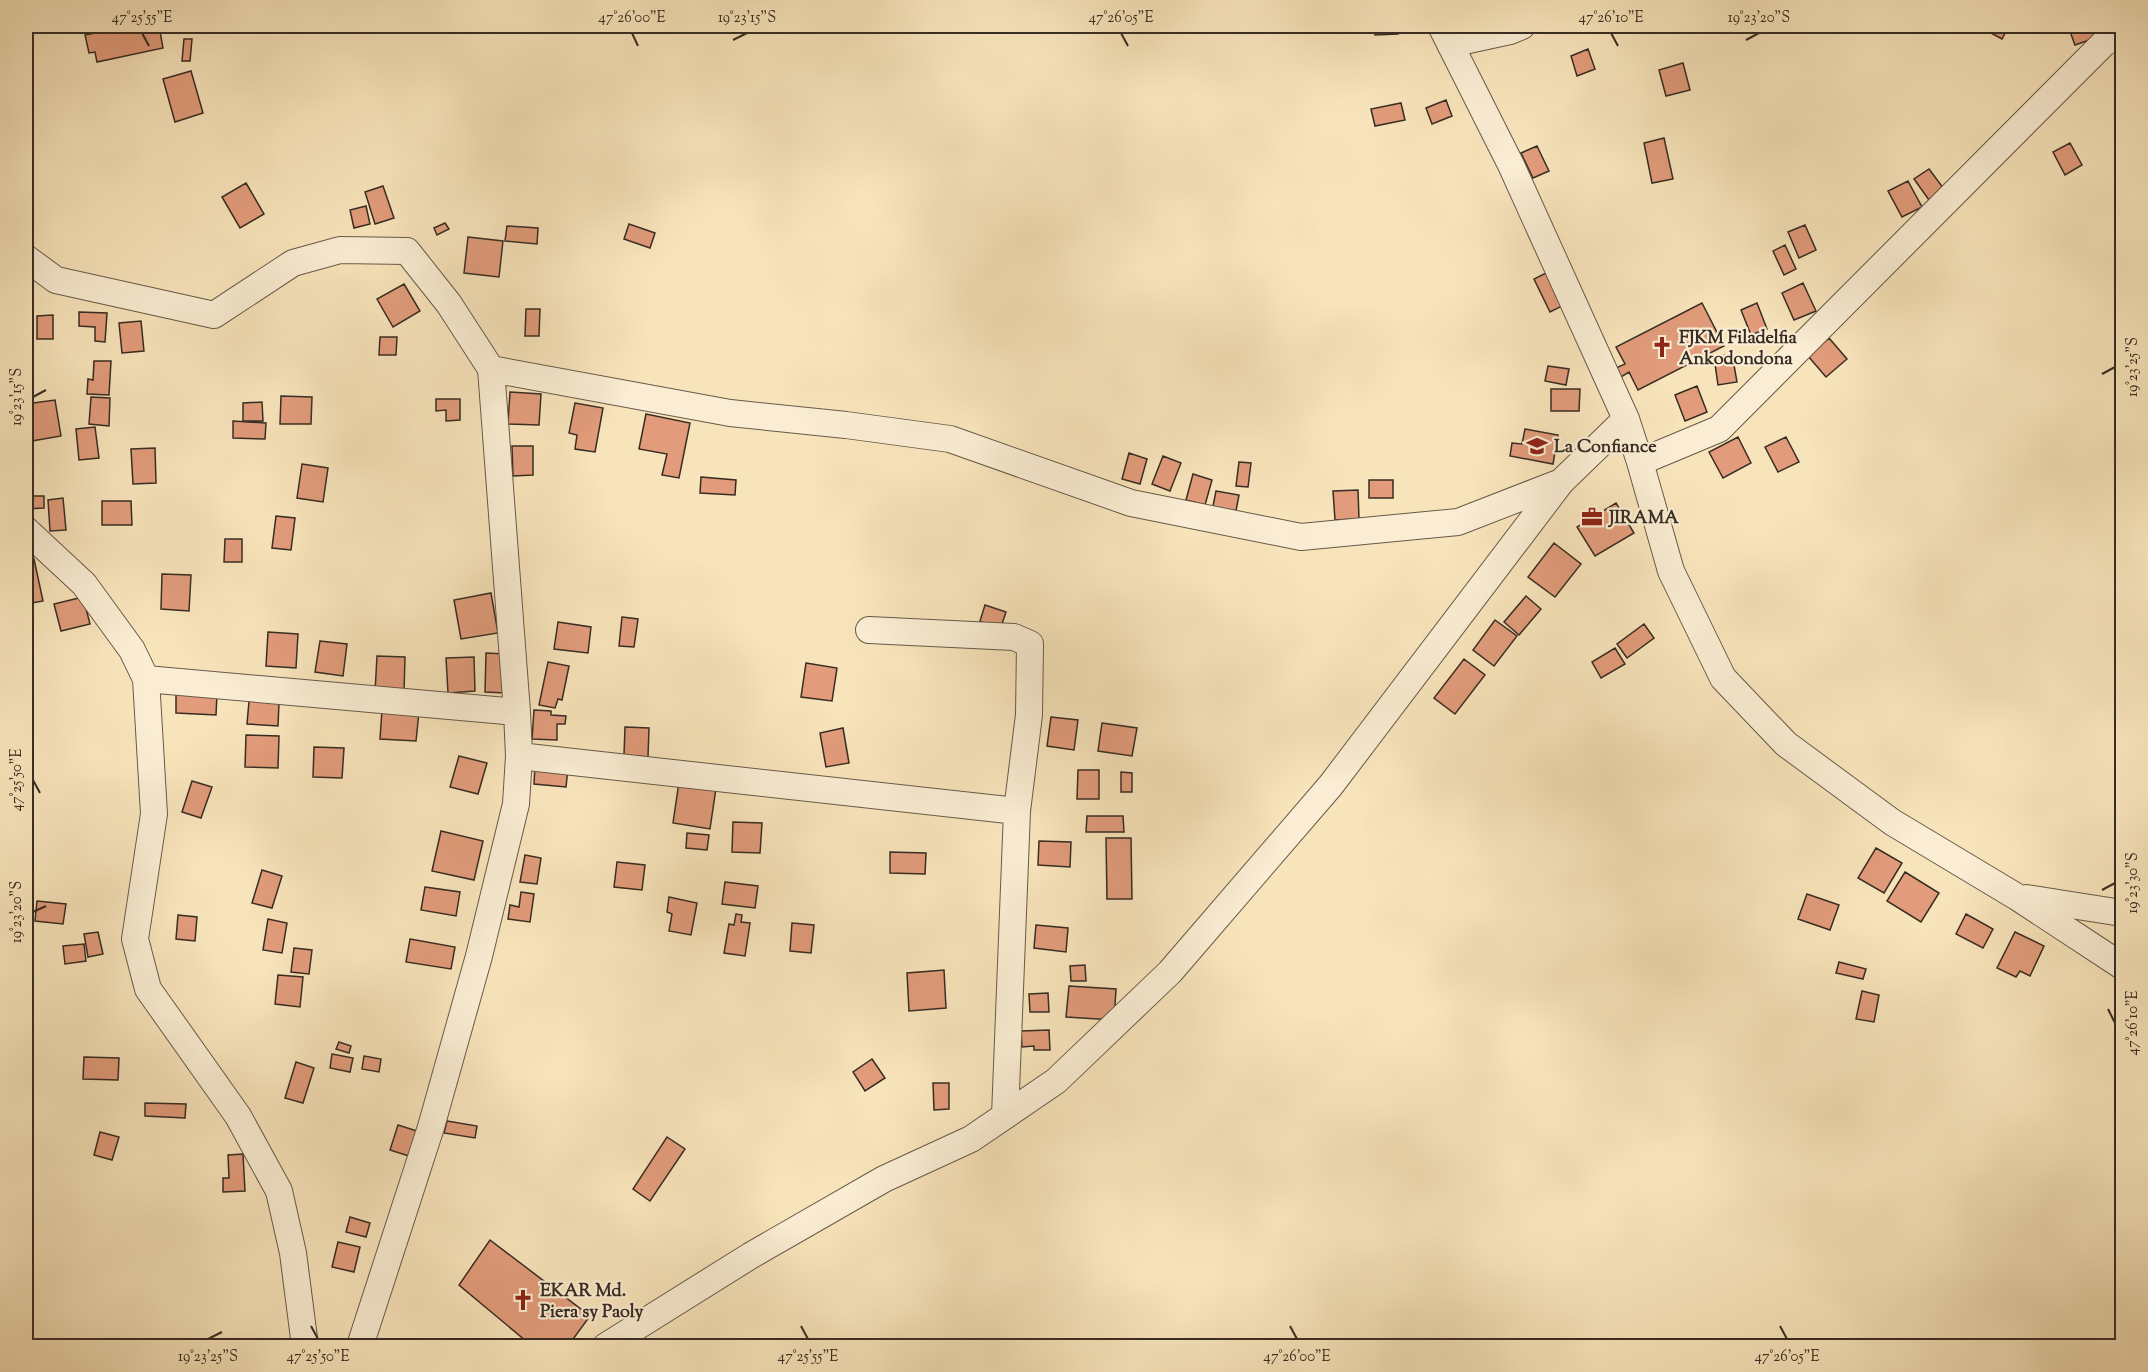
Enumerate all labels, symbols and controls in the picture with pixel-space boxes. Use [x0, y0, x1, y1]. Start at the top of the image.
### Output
text: 47°25'55"E [112, 8, 172, 29]
text: 47°26'00"E [598, 8, 666, 29]
text: 19°23'15"S [718, 8, 776, 29]
text: 47°26'05"E [1089, 8, 1153, 29]
text: 47°26'10"E [1578, 8, 1644, 29]
text: 19°23'20"S [1728, 8, 1790, 29]
place label: FJKM Filadelfia Ankodondona [1679, 326, 1798, 373]
church icon: FJKM Filadelfia Ankodondona [1650, 335, 1674, 359]
text: 19°23'25"S [2123, 337, 2144, 397]
text: 19°23'15"S [7, 368, 28, 426]
school or university icon: La Confiance [1525, 434, 1549, 458]
place label: La Confiance [1554, 435, 1657, 461]
office icon: JIRAMA [1580, 505, 1604, 529]
place label: JIRAMA [1607, 506, 1679, 532]
text: 47°25'50"E [7, 748, 28, 812]
text: 19°23'30"S [2123, 852, 2144, 914]
text: 19°23'20"S [7, 881, 28, 943]
text: 47°26'10"E [2123, 990, 2144, 1056]
place label: EKAR Md. Piera sy Paoly [540, 1279, 644, 1326]
church icon: EKAR Md. Piera sy Paoly [511, 1288, 535, 1312]
text: 19°23'25"S [178, 1347, 238, 1368]
text: 47°25'50"E [286, 1347, 350, 1368]
text: 47°25'55"E [778, 1347, 838, 1368]
text: 47°26'00"E [1263, 1347, 1331, 1368]
text: 47°26'05"E [1755, 1347, 1819, 1368]

